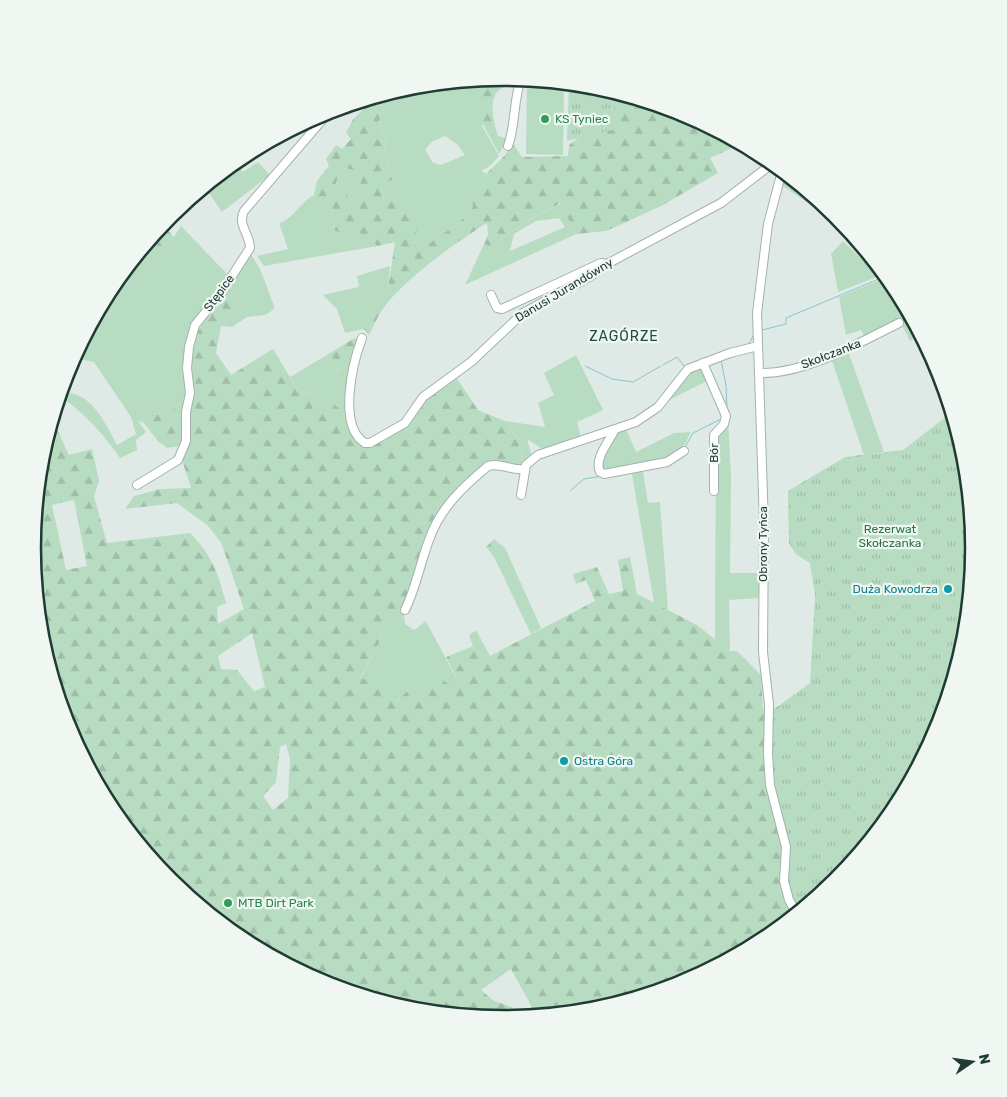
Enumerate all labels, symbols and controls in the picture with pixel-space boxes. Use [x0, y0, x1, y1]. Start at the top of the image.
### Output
place label: KS Tyniec [555, 112, 609, 126]
marker: KS Tyniec [539, 113, 551, 125]
street label: Danusi Jurandówny [513, 255, 616, 325]
street label: Stępice [201, 272, 237, 314]
district label: ZAGÓRZE [589, 327, 659, 345]
street label: Skołczanka [799, 336, 863, 372]
street label: Bór [707, 443, 721, 463]
street label: Obrony Tyńca [756, 506, 770, 582]
park label: Rezerwat Skołczanka [859, 522, 921, 550]
place label: Duża Kowodrza [852, 582, 938, 596]
marker: Duża Kowodrza [942, 583, 954, 595]
place label: Ostra Góra [574, 754, 633, 768]
marker: Ostra Góra [558, 755, 570, 767]
place label: MTB Dirt Park [238, 896, 315, 910]
marker: MTB Dirt Park [222, 897, 234, 909]
north arrow [947, 1037, 997, 1087]
text: N [975, 1052, 994, 1066]

